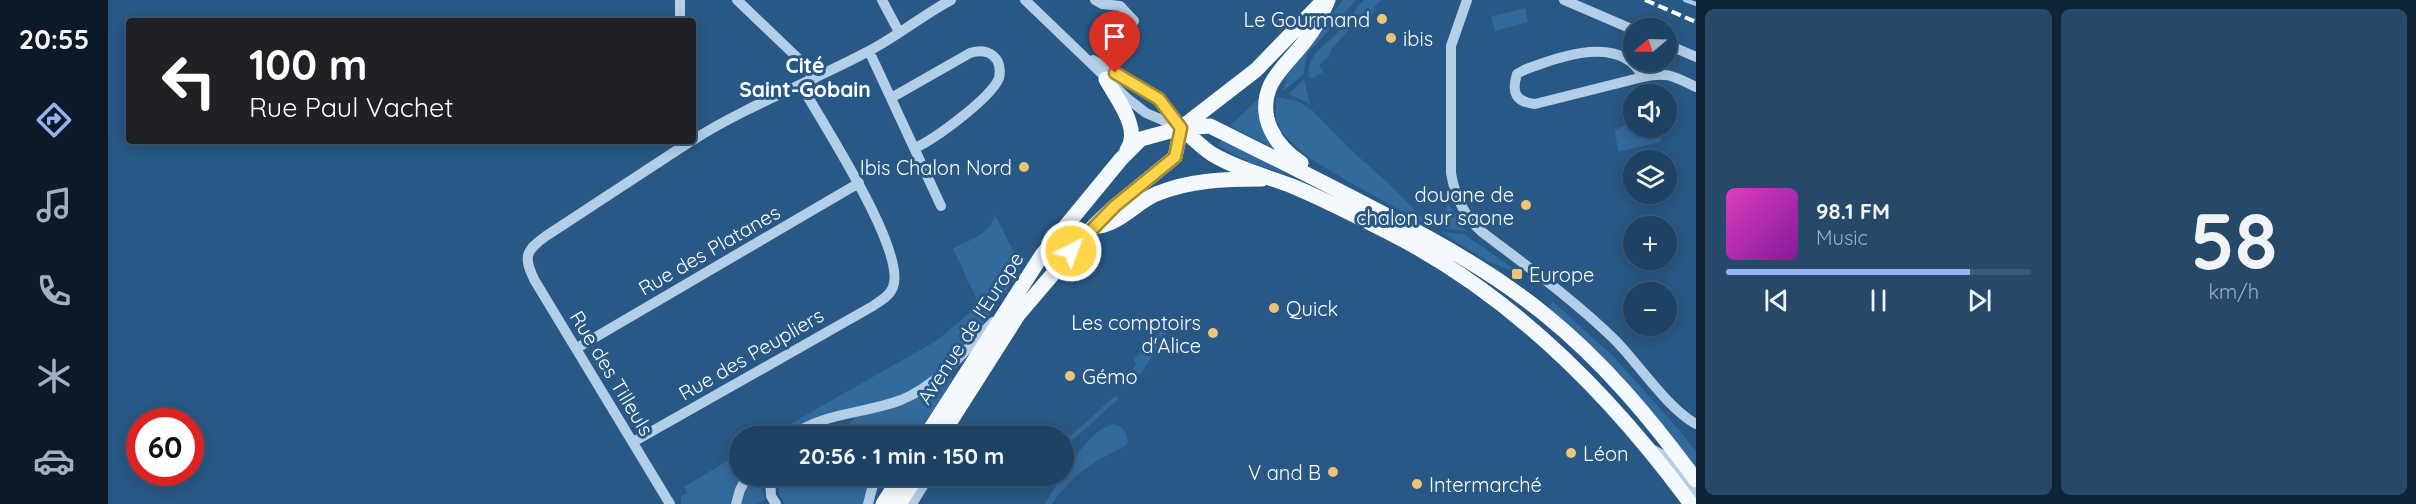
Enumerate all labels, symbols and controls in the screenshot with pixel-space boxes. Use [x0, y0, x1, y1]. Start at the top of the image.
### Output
place label: Le Gourmand [1244, 7, 1370, 32]
pin [1089, 11, 1140, 73]
marker: Le Gourmand [1375, 12, 1389, 26]
north arrow [1623, 18, 1677, 72]
map controls [1623, 18, 1677, 336]
icon: arrive [1098, 20, 1131, 53]
text: 20:55 [19, 22, 89, 56]
place label: ibis [1403, 26, 1433, 51]
marker: ibis [1384, 31, 1398, 45]
text: 100 m [249, 38, 367, 91]
icon: left [150, 42, 228, 120]
district label: Cité Saint-Gobain [739, 52, 871, 102]
button: sound [1623, 84, 1677, 138]
text: Rue Paul Vachet [249, 90, 454, 124]
icon: directions [33, 99, 75, 141]
button: layers [1623, 150, 1677, 204]
place label: Ibis Chalon Nord [860, 155, 1012, 180]
marker: Ibis Chalon Nord [1017, 160, 1031, 174]
place label: douane de chalon sur saone [1356, 182, 1514, 230]
icon: music [33, 184, 75, 226]
text: 58 [2190, 191, 2278, 289]
text: 98.1 FM [1816, 197, 1890, 225]
marker: douane de chalon sur saone [1519, 198, 1533, 212]
street label: Rue des Platanes [634, 199, 784, 301]
button: + [1623, 216, 1677, 270]
position arrow [1039, 219, 1103, 283]
text: Music [1816, 225, 1868, 250]
street label: Avenue de l'Europe [911, 247, 1029, 409]
place label: Europe [1529, 262, 1594, 287]
marker: Europe [1510, 267, 1524, 281]
icon: phone [33, 270, 75, 312]
text: km/h [2208, 279, 2259, 304]
button: − [1623, 282, 1677, 336]
icon: previous [1760, 284, 1793, 317]
icon: pause [1862, 284, 1895, 317]
icon: next [1963, 284, 1996, 317]
place label: Quick [1286, 296, 1338, 321]
marker: Quick [1267, 301, 1281, 315]
street label: Rue des Peupliers [674, 302, 828, 406]
street label: Rue des Tilleuls [565, 306, 659, 440]
place label: Les comptoirs d'Alice [1071, 310, 1201, 358]
marker: Les comptoirs d'Alice [1206, 326, 1220, 340]
icon: climate [33, 355, 75, 397]
place label: Gémo [1082, 364, 1138, 389]
marker: Gémo [1063, 369, 1077, 383]
speed limit sign: 60 [126, 408, 204, 486]
icon: car [33, 440, 75, 482]
place label: Léon [1583, 441, 1629, 466]
text: 20:56 · 1 min · 150 m [799, 442, 1004, 470]
marker: Léon [1564, 446, 1578, 460]
place label: V and B [1248, 460, 1321, 485]
marker: V and B [1326, 465, 1340, 479]
place label: Intermarché [1429, 472, 1542, 497]
marker: Intermarché [1410, 477, 1424, 491]

